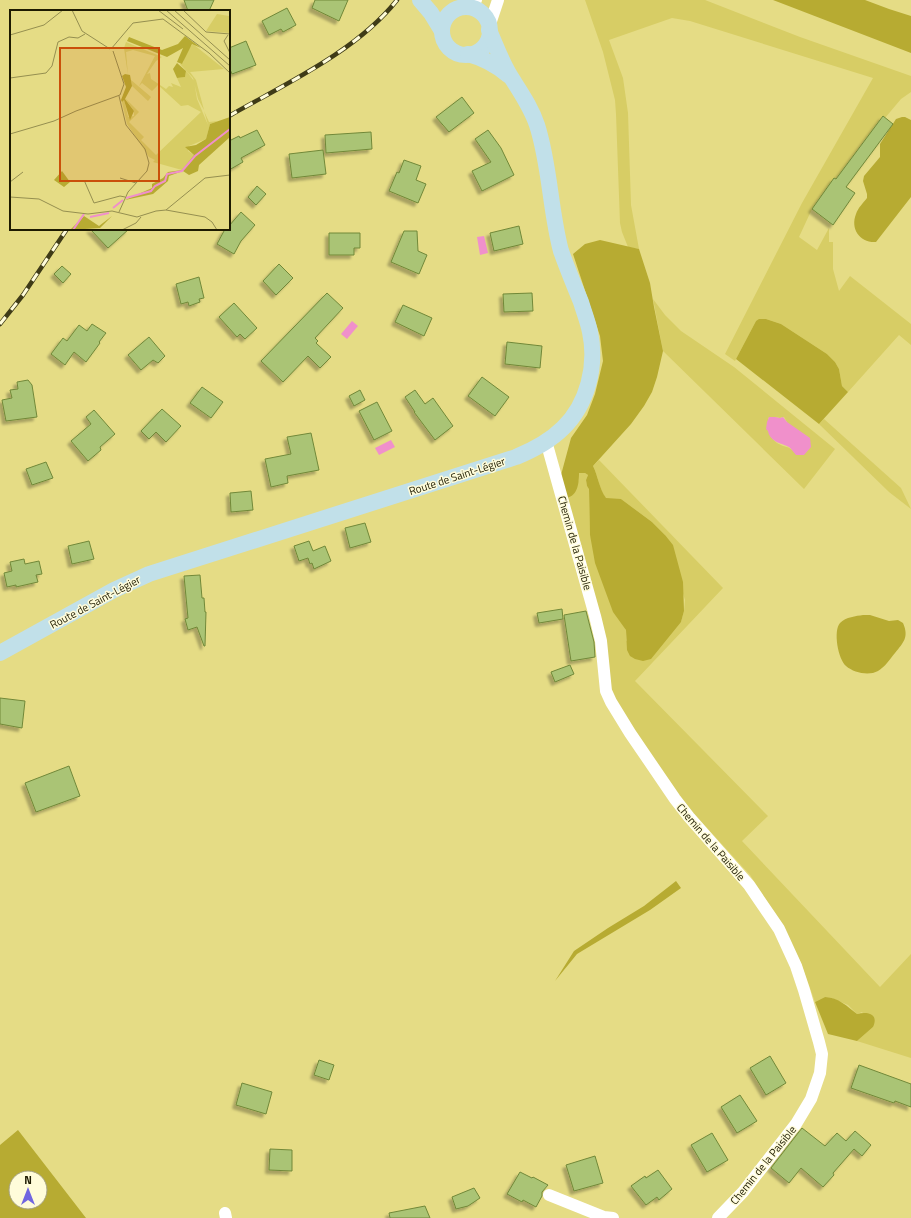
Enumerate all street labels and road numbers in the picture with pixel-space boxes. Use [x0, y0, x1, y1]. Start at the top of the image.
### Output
street label: Route de Saint-Légier [407, 453, 507, 499]
street label: Chemin de la Paisible [554, 494, 596, 592]
street label: Route de Saint-Légier [47, 571, 143, 633]
street label: Chemin de la Paisible [673, 800, 749, 884]
street label: Chemin de la Paisible [726, 1122, 800, 1208]

